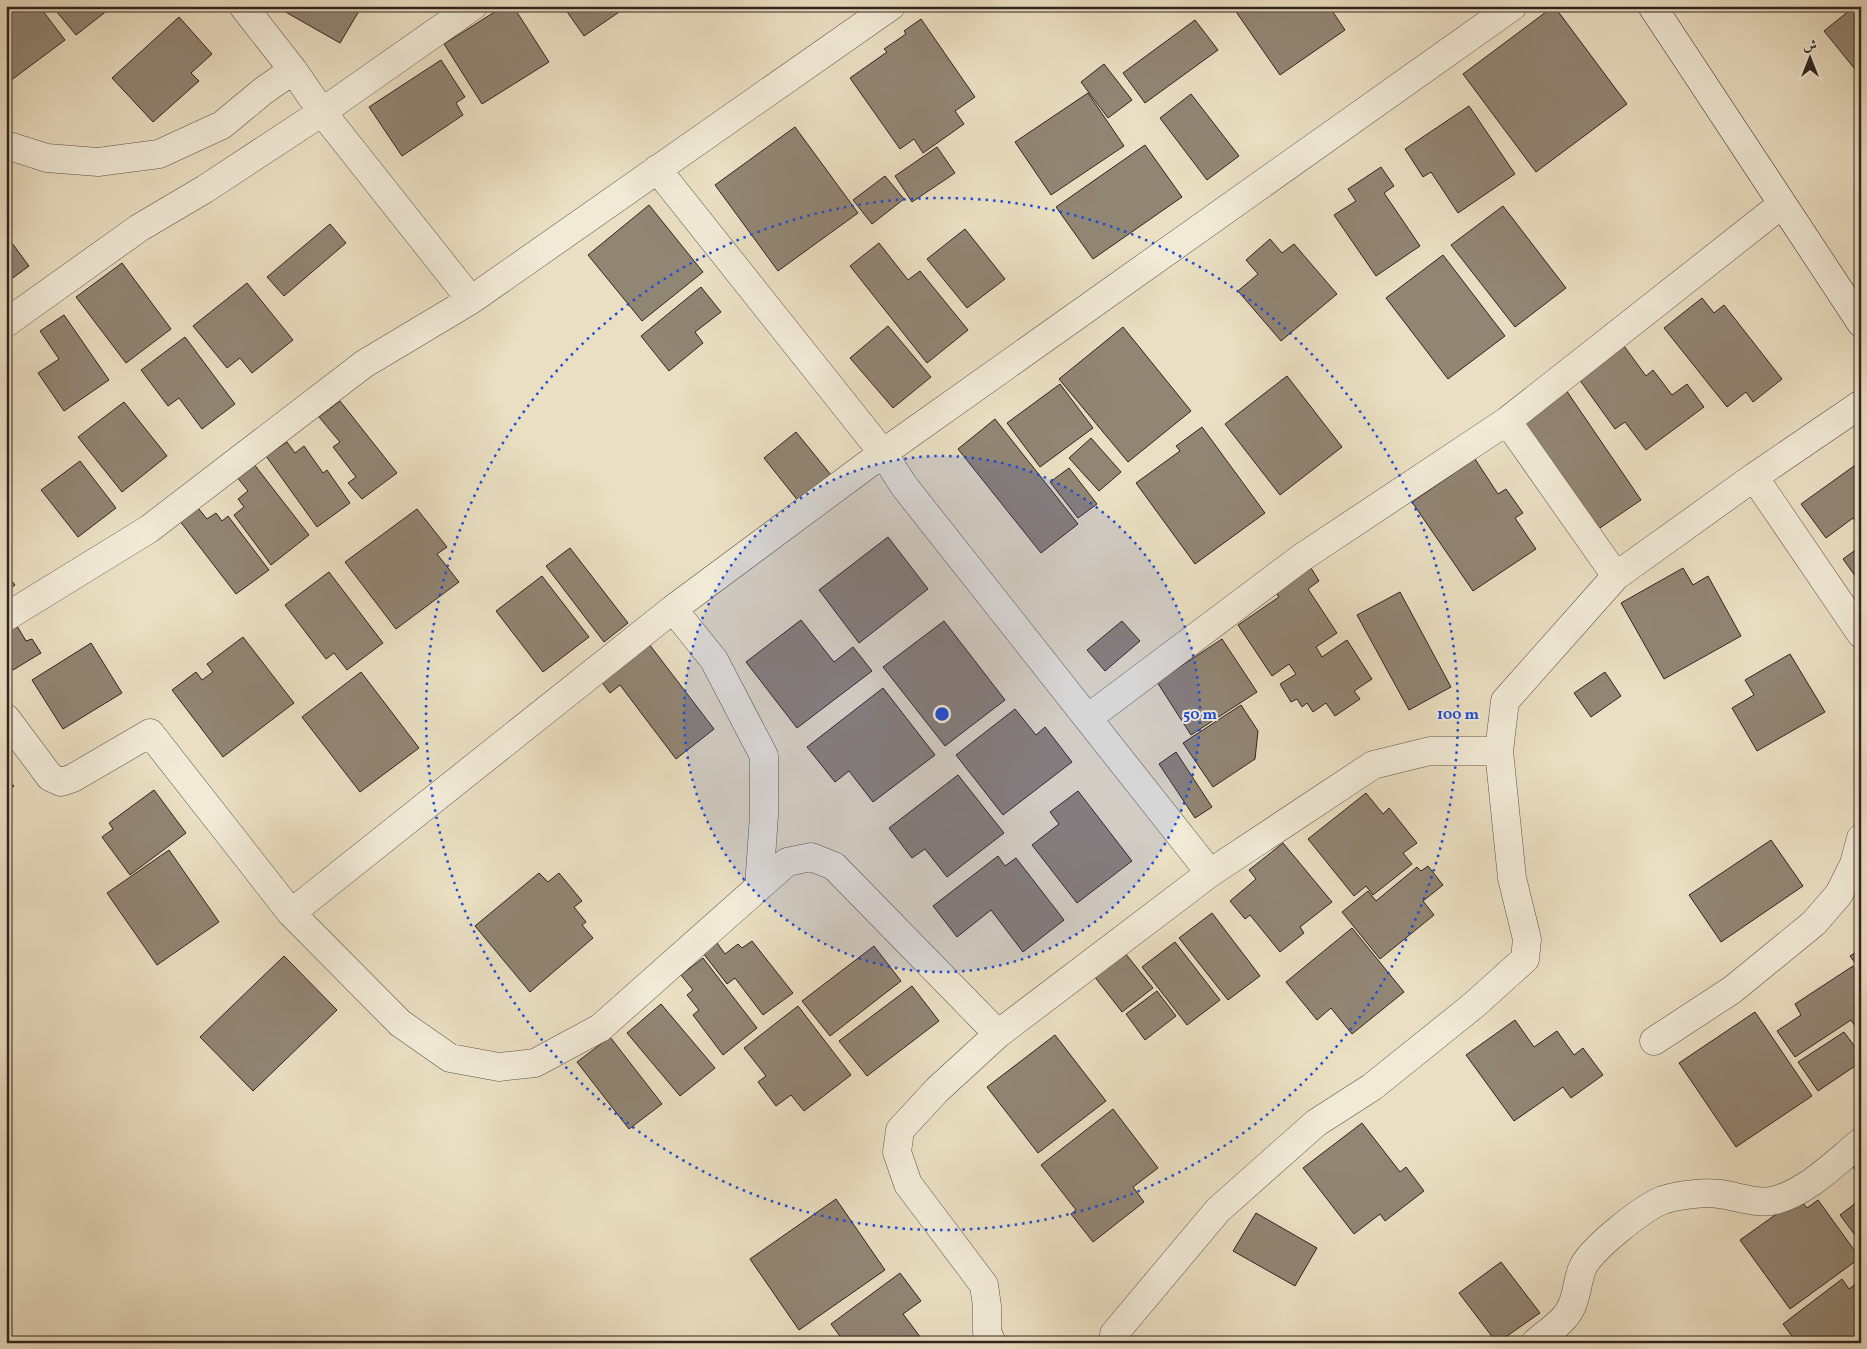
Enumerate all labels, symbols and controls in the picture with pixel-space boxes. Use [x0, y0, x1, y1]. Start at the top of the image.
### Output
north arrow [1784, 32, 1834, 82]
text: ش [1803, 37, 1817, 56]
centre of rings [933, 705, 951, 723]
text: 50 m [1183, 705, 1217, 726]
text: 100 m [1437, 705, 1480, 726]

